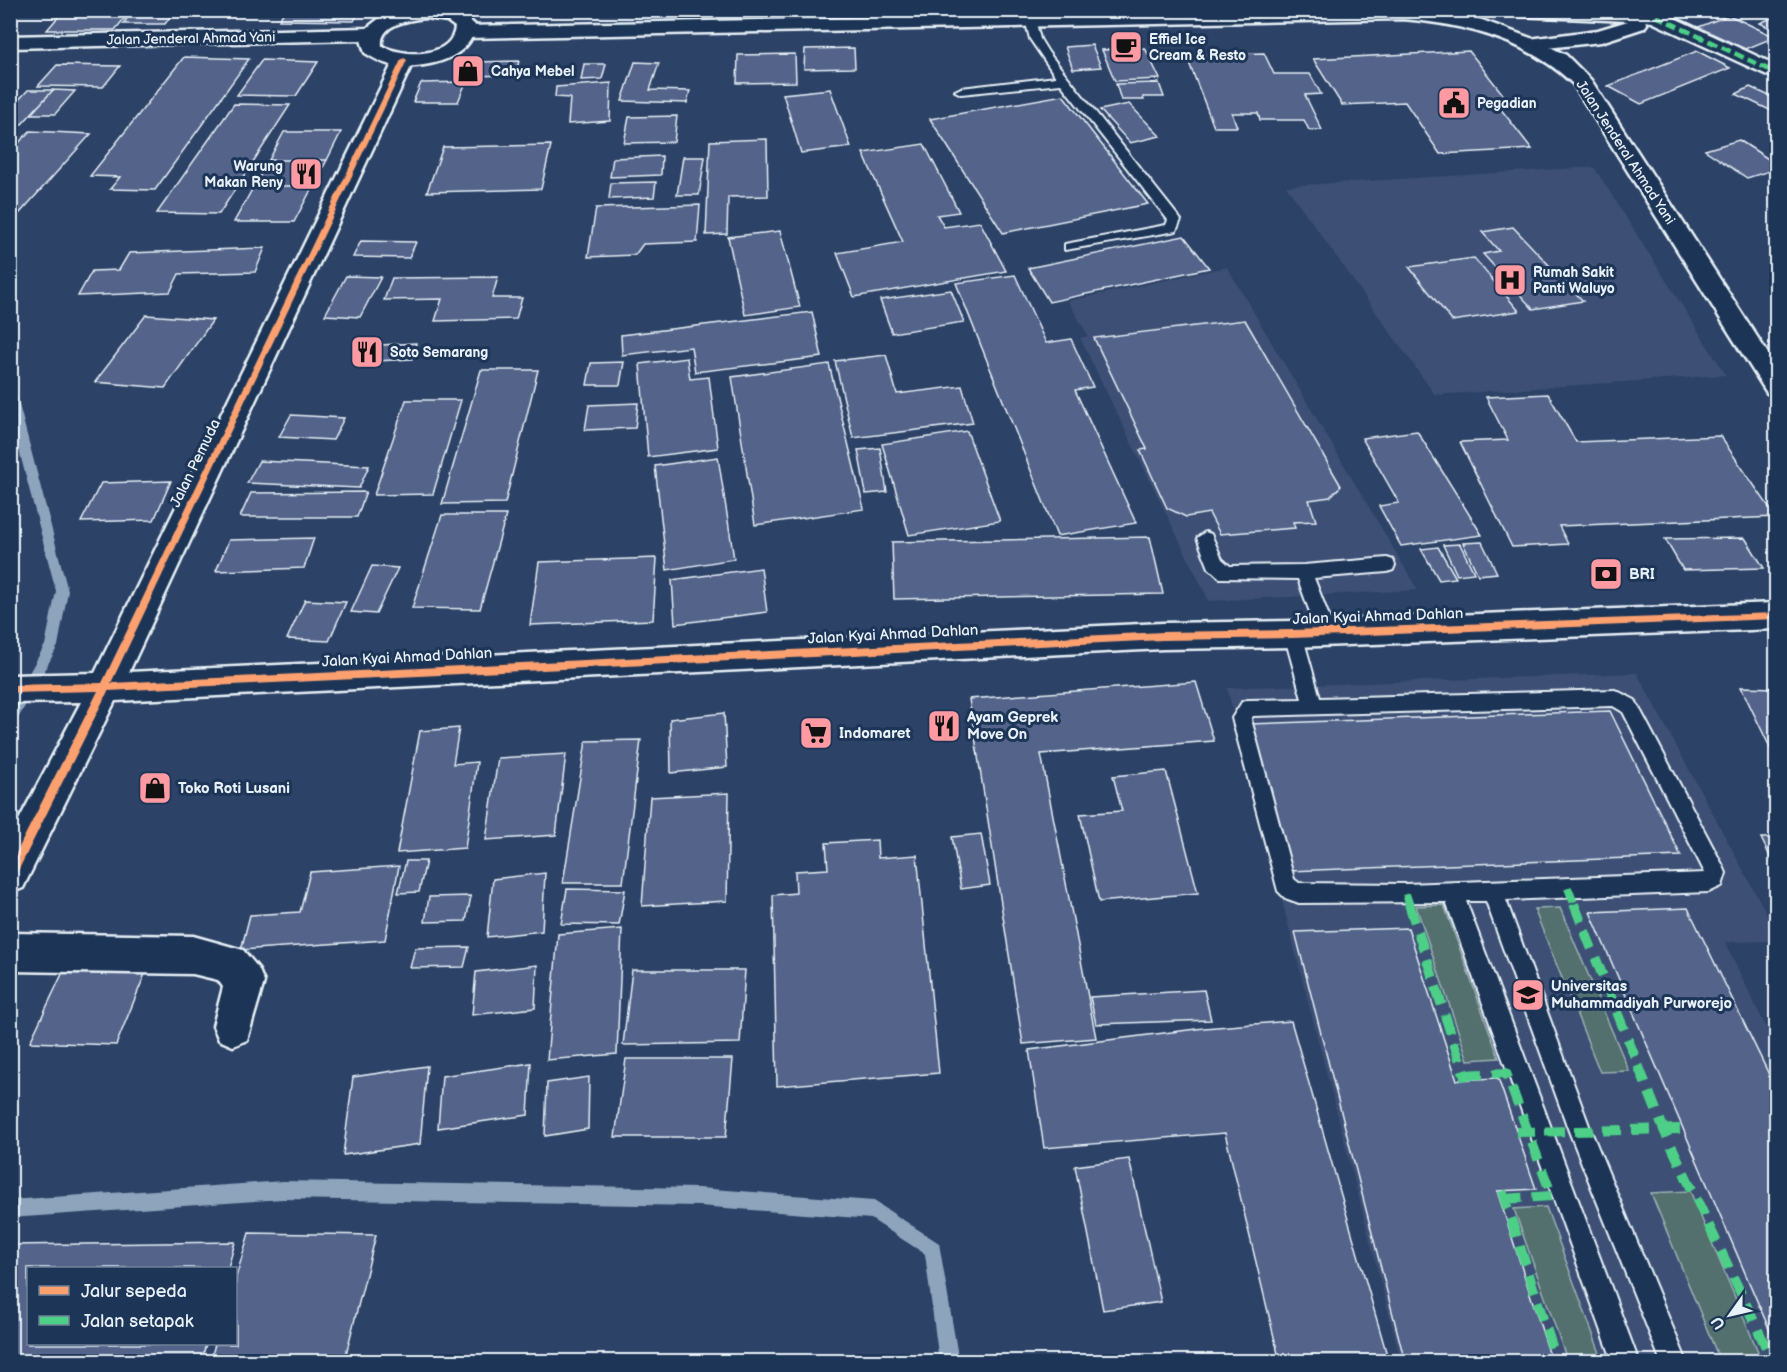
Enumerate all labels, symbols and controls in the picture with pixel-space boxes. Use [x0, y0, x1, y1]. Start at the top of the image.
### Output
street label: Jalan Jenderal Ahmad Yani [106, 29, 276, 48]
cafe icon: Effiel Ice Cream & Resto [1108, 29, 1144, 65]
place label: Effiel Ice Cream & Resto [1149, 31, 1246, 64]
shop icon: Cahya Mebel [450, 53, 486, 89]
place label: Cahya Mebel [491, 63, 575, 80]
street label: Jalan Jenderal Ahmad Yani [1572, 77, 1679, 228]
public building icon: Pegadian [1436, 85, 1472, 121]
place label: Pegadian [1477, 95, 1537, 112]
restaurant icon: Warung Makan Reny [288, 156, 324, 192]
place label: Warung Makan Reny [204, 158, 284, 191]
hospital icon: Rumah Sakit Panti Waluyo [1492, 262, 1528, 298]
place label: Rumah Sakit Panti Waluyo [1533, 264, 1615, 297]
restaurant icon: Soto Semarang [349, 334, 385, 370]
place label: Soto Semarang [390, 344, 488, 361]
street label: Jalan Pemuda [166, 416, 225, 510]
bank icon: BRI [1588, 556, 1624, 592]
place label: BRI [1629, 565, 1655, 584]
street label: Jalan Kyai Ahmad Dahlan [1292, 604, 1464, 629]
street label: Jalan Kyai Ahmad Dahlan [807, 621, 979, 648]
street label: Jalan Kyai Ahmad Dahlan [321, 644, 493, 671]
restaurant icon: Ayam Geprek Move On [926, 708, 962, 744]
place label: Ayam Geprek Move On [966, 708, 1058, 744]
supermarket icon: Indomaret [798, 715, 834, 751]
place label: Indomaret [839, 724, 910, 743]
shop icon: Toko Roti Lusani [137, 770, 173, 806]
place label: Toko Roti Lusani [178, 779, 290, 798]
school or university icon: Universitas Muhammadiyah Purworejo [1510, 977, 1546, 1013]
place label: Universitas Muhammadiyah Purworejo [1551, 977, 1733, 1013]
legend [27, 1267, 237, 1345]
text: Jalur sepeda [81, 1281, 187, 1302]
north arrow [1700, 1285, 1760, 1345]
text: Jalan setapak [81, 1311, 194, 1332]
text: U [1708, 1313, 1730, 1333]

